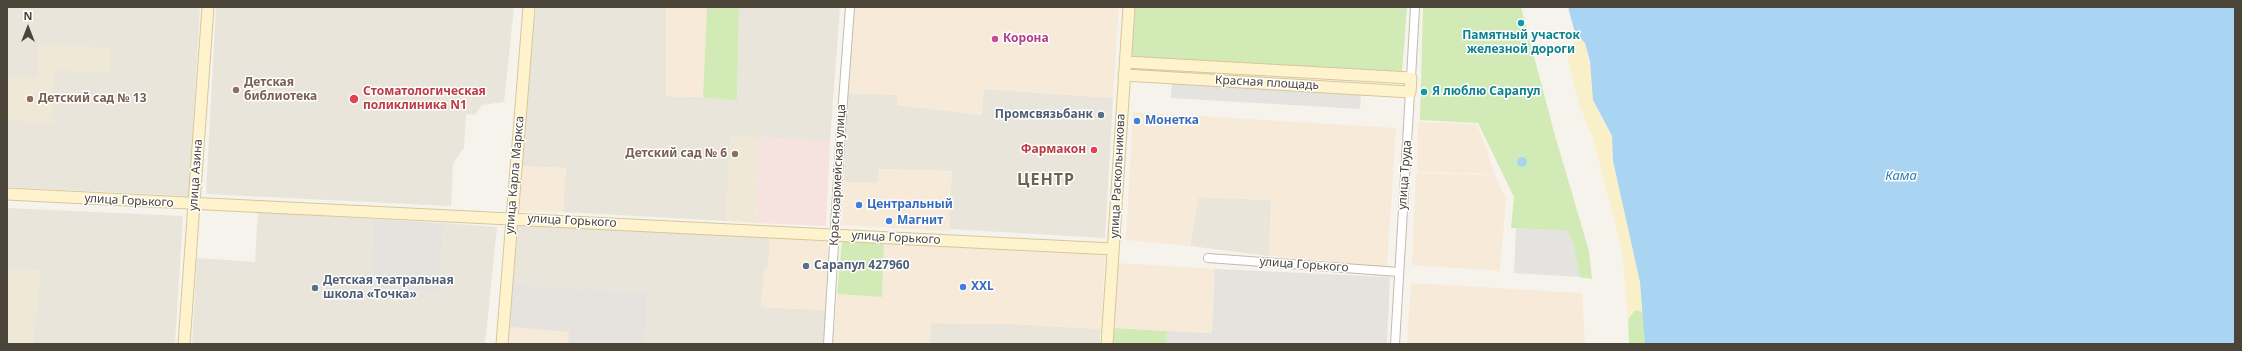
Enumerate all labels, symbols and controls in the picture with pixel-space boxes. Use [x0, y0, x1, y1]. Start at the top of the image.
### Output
north arrow [8, 8, 48, 48]
text: N [24, 8, 32, 23]
marker: Памятный участок железной дороги [1516, 18, 1526, 28]
place label: Памятный участок железной дороги [1462, 29, 1580, 57]
place label: Корона [1003, 32, 1049, 46]
marker: Корона [990, 34, 1000, 44]
street label: Красная площадь [1215, 73, 1319, 93]
place label: Детская библиотека [244, 76, 317, 104]
marker: Детская библиотека [231, 85, 241, 95]
place label: Стоматологическая поликлиника N1 [363, 85, 486, 113]
place label: Я люблю Сарапул [1432, 85, 1540, 99]
marker: Я люблю Сарапул [1419, 87, 1429, 97]
place label: Детский сад № 13 [38, 92, 147, 106]
marker: Стоматологическая поликлиника N1 [348, 93, 360, 105]
marker: Детский сад № 13 [25, 94, 35, 104]
street label: Красноармейская улица [827, 104, 849, 246]
place label: Промсвязьбанк [995, 108, 1093, 122]
marker: Промсвязьбанк [1096, 110, 1106, 120]
street label: улица Раскольникова [1108, 113, 1128, 239]
place label: Монетка [1145, 114, 1199, 128]
street label: улица Карла Маркса [503, 115, 527, 235]
marker: Монетка [1132, 116, 1142, 126]
street label: улица Азина [186, 139, 206, 211]
street label: улица Труда [1395, 140, 1415, 210]
place label: Фармакон [1021, 143, 1086, 157]
marker: Фармакон [1089, 145, 1099, 155]
place label: Детский сад № 6 [625, 147, 727, 161]
marker: Детский сад № 6 [730, 149, 740, 159]
water label: Кама [1885, 168, 1917, 184]
district label: ЦЕНТР [1017, 170, 1075, 190]
street label: улица Горького [84, 191, 174, 211]
place label: Центральный [867, 198, 953, 212]
marker: Центральный [854, 200, 864, 210]
street label: улица Горького [527, 211, 617, 231]
place label: Магнит [897, 214, 943, 228]
marker: Магнит [884, 216, 894, 226]
street label: улица Горького [851, 228, 941, 248]
street label: улица Горького [1259, 255, 1349, 275]
place label: Сарапул 427960 [814, 259, 909, 273]
marker: Сарапул 427960 [801, 261, 811, 271]
place label: Детская театральная школа «Точка» [323, 274, 454, 302]
place label: XXL [971, 280, 994, 294]
marker: XXL [958, 282, 968, 292]
marker: Детская театральная школа «Точка» [310, 283, 320, 293]

